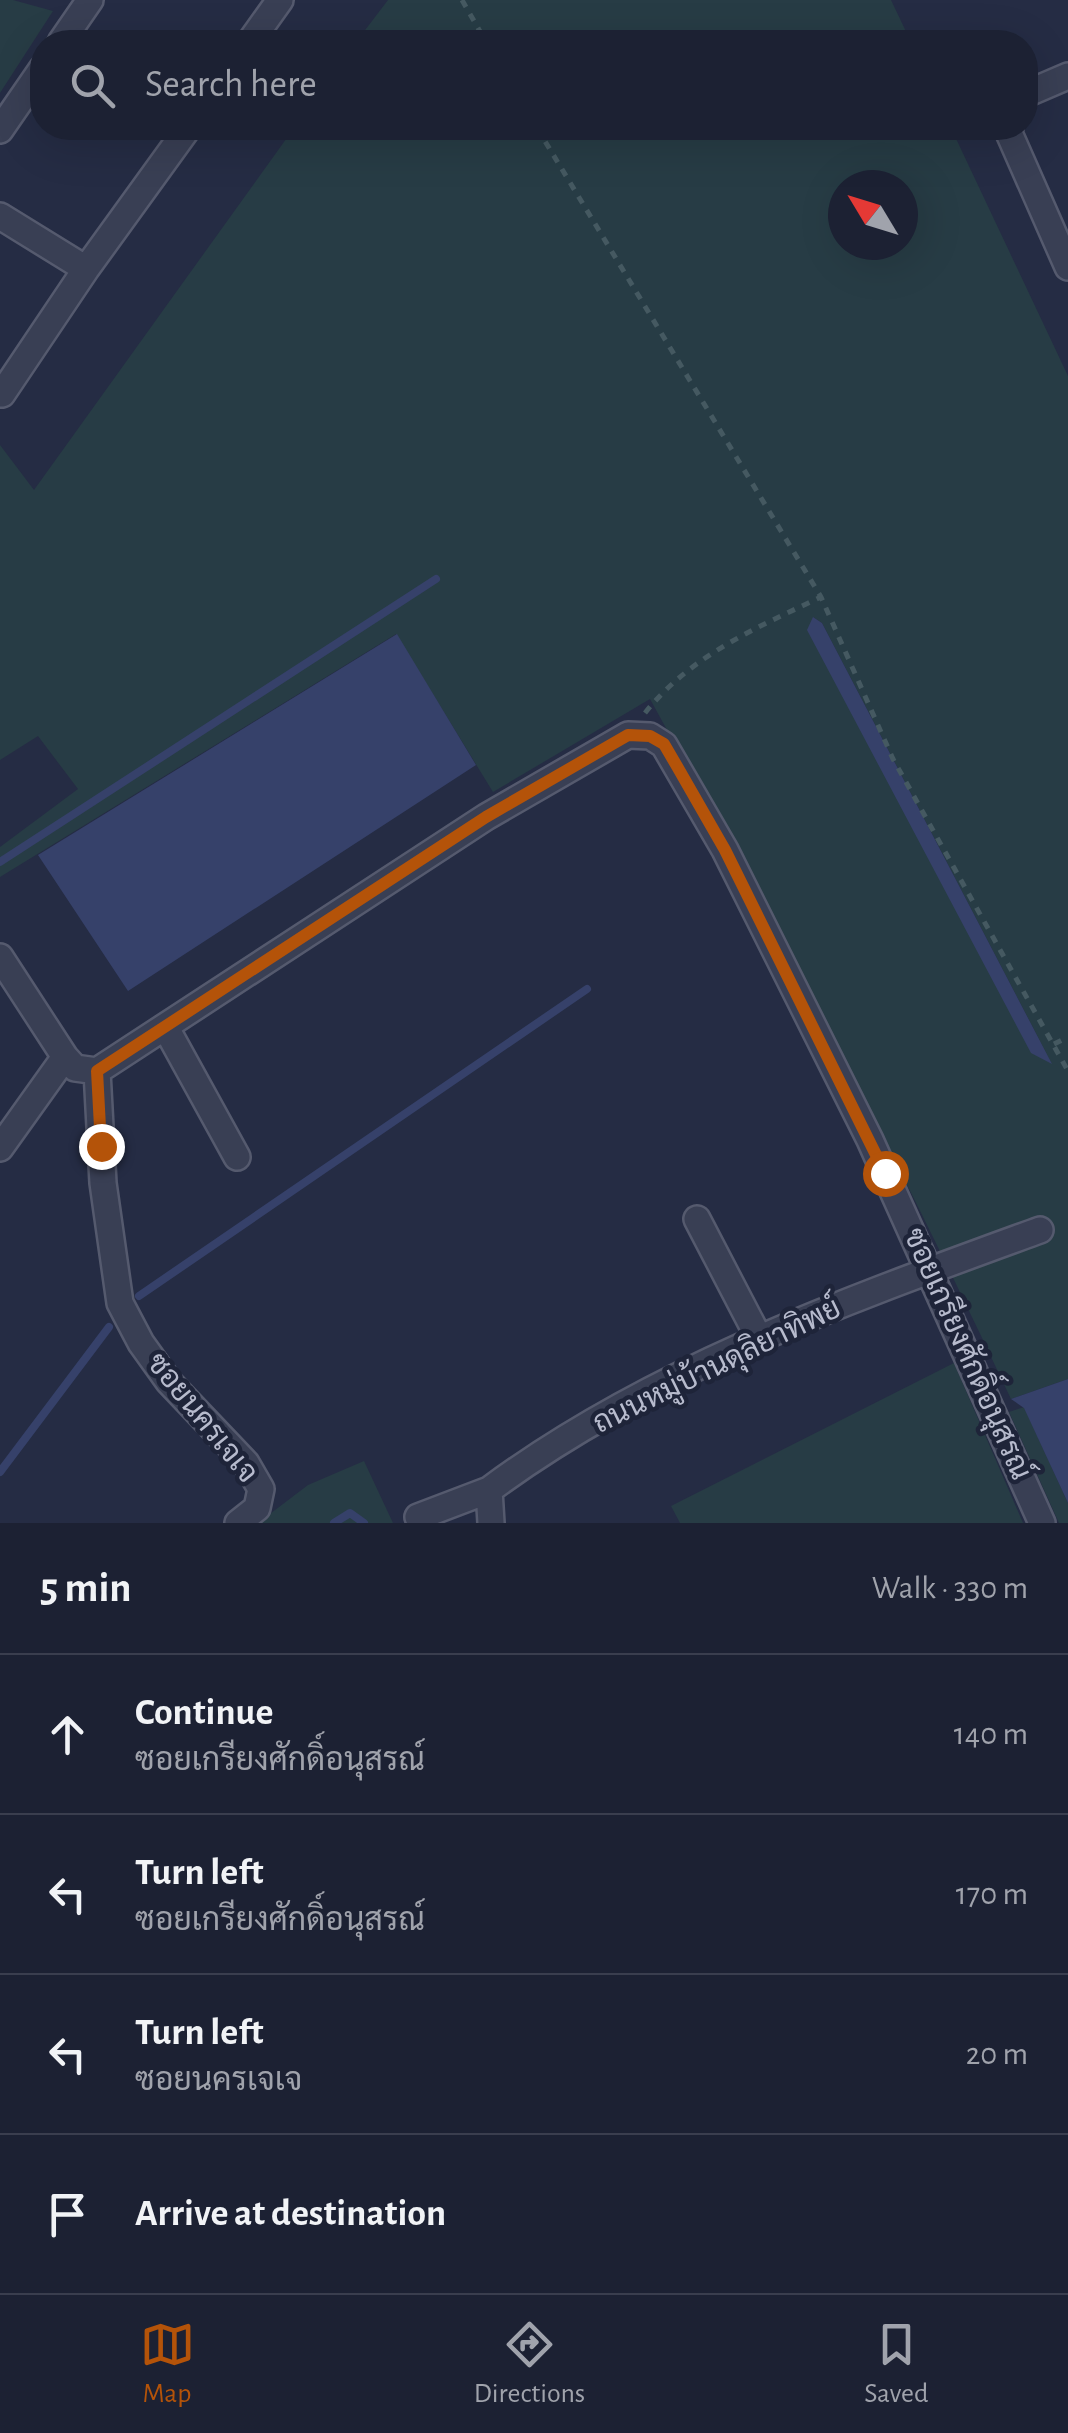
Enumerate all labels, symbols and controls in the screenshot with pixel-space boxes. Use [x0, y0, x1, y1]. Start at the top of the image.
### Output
search box [30, 30, 1038, 140]
icon: search [65, 58, 120, 113]
text: Search here [145, 66, 317, 104]
north arrow [828, 170, 918, 260]
route end [79, 1124, 125, 1170]
route start [863, 1151, 909, 1197]
street label: ซอยเกรียงศักดิ์อนุสรณ์ [893, 1219, 1048, 1486]
street label: ถนนหมู่บ้านดุลิยาทิพย์ [585, 1287, 848, 1443]
street label: ซอยนครเจเจ [141, 1348, 263, 1488]
text: 5 min [40, 1567, 132, 1609]
text: Walk · 330 m [872, 1572, 1028, 1604]
text: Continue [135, 1694, 273, 1732]
icon: ahead [40, 1707, 95, 1762]
text: 140 m [954, 1718, 1028, 1750]
text: ซอยเกรียงศักดิ์อนุสรณ์ [135, 1744, 425, 1776]
text: Turn left [135, 1854, 263, 1892]
icon: left [40, 1867, 95, 1922]
text: 170 m [956, 1878, 1028, 1910]
text: ซอยเกรียงศักดิ์อนุสรณ์ [135, 1904, 425, 1936]
text: Turn left [135, 2014, 263, 2052]
icon: left [40, 2027, 95, 2082]
text: 20 m [966, 2038, 1028, 2070]
text: ซอยนครเจเจ [135, 2064, 302, 2096]
icon: arrive [40, 2187, 95, 2242]
text: Arrive at destination [135, 2195, 446, 2233]
tab: Map [140, 2317, 195, 2411]
tab: Directions [474, 2317, 585, 2411]
tab: Saved [864, 2317, 928, 2411]

